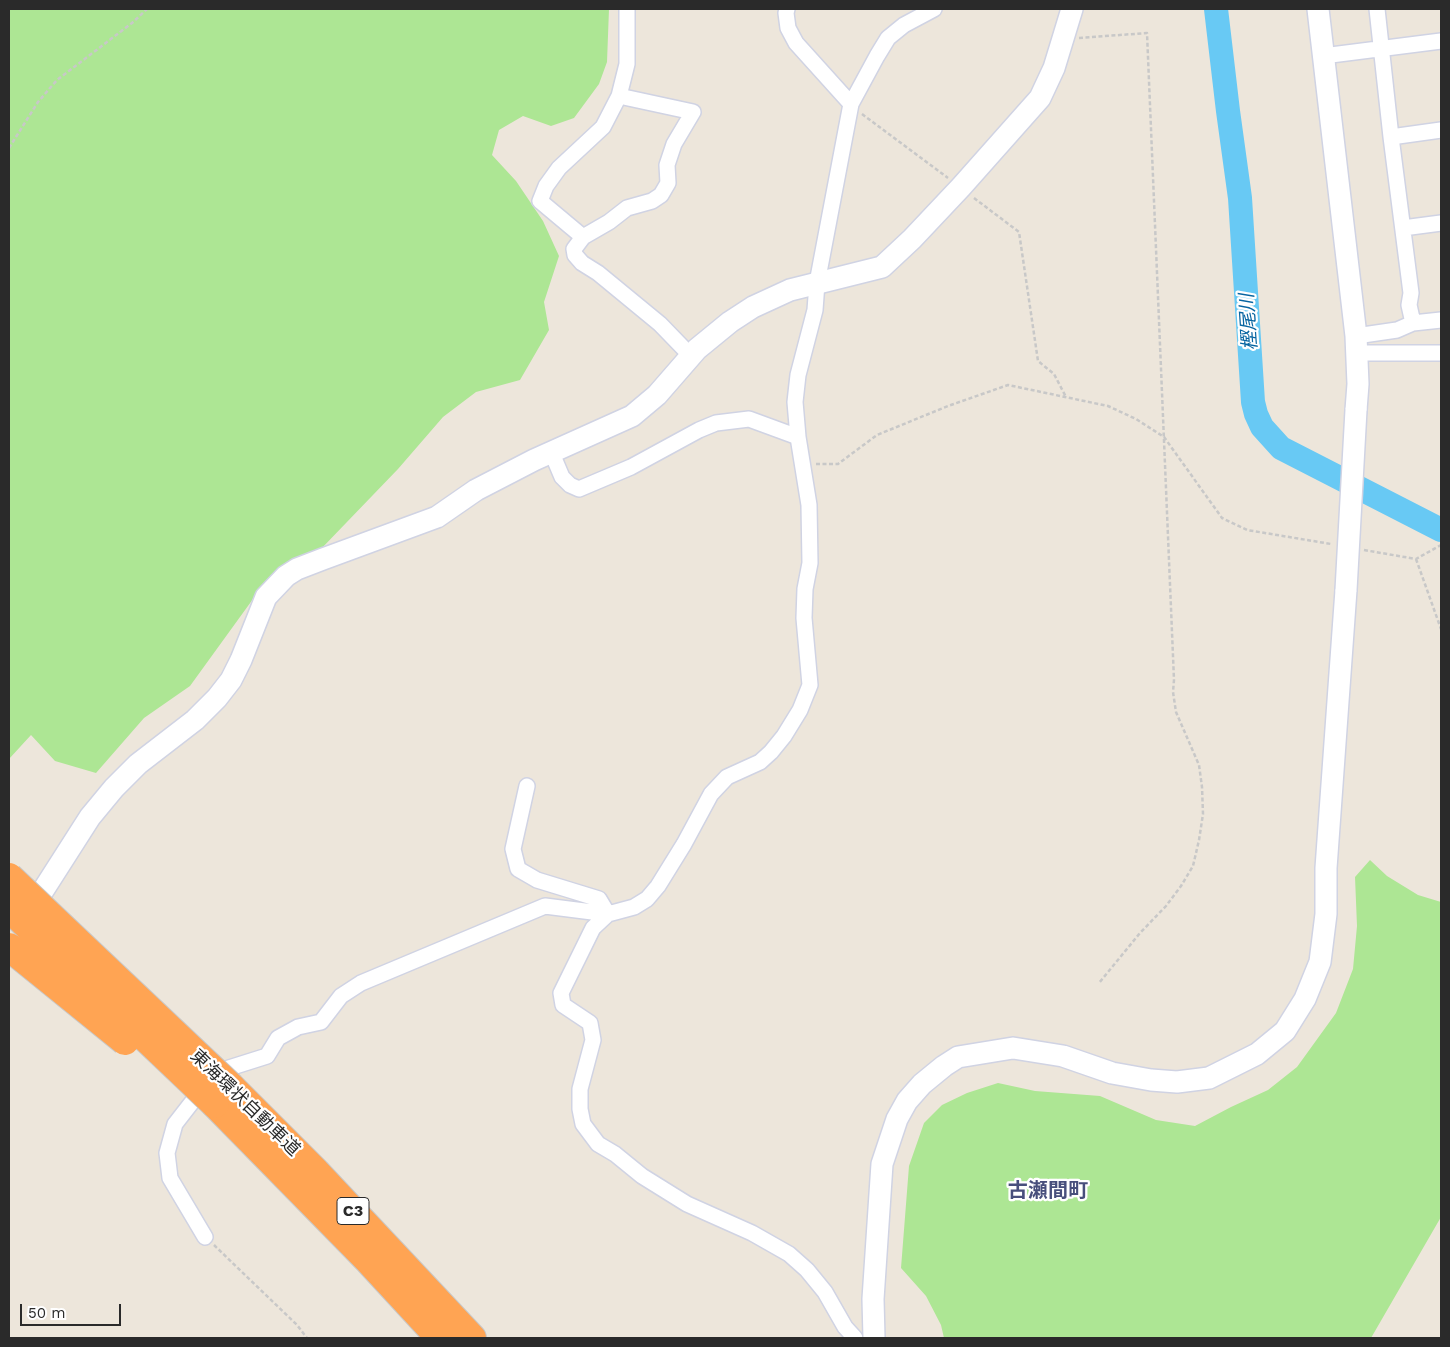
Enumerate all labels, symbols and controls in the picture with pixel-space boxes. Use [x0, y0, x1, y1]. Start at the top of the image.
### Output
water label: 樫尾川 [1236, 293, 1262, 351]
street label: 東海環状自動車道 [186, 1045, 304, 1161]
district label: 古瀬間町 [1008, 1179, 1088, 1203]
road number: C3 [337, 1198, 369, 1224]
scale bar [22, 1294, 124, 1326]
text: 50 m [28, 1304, 65, 1322]

